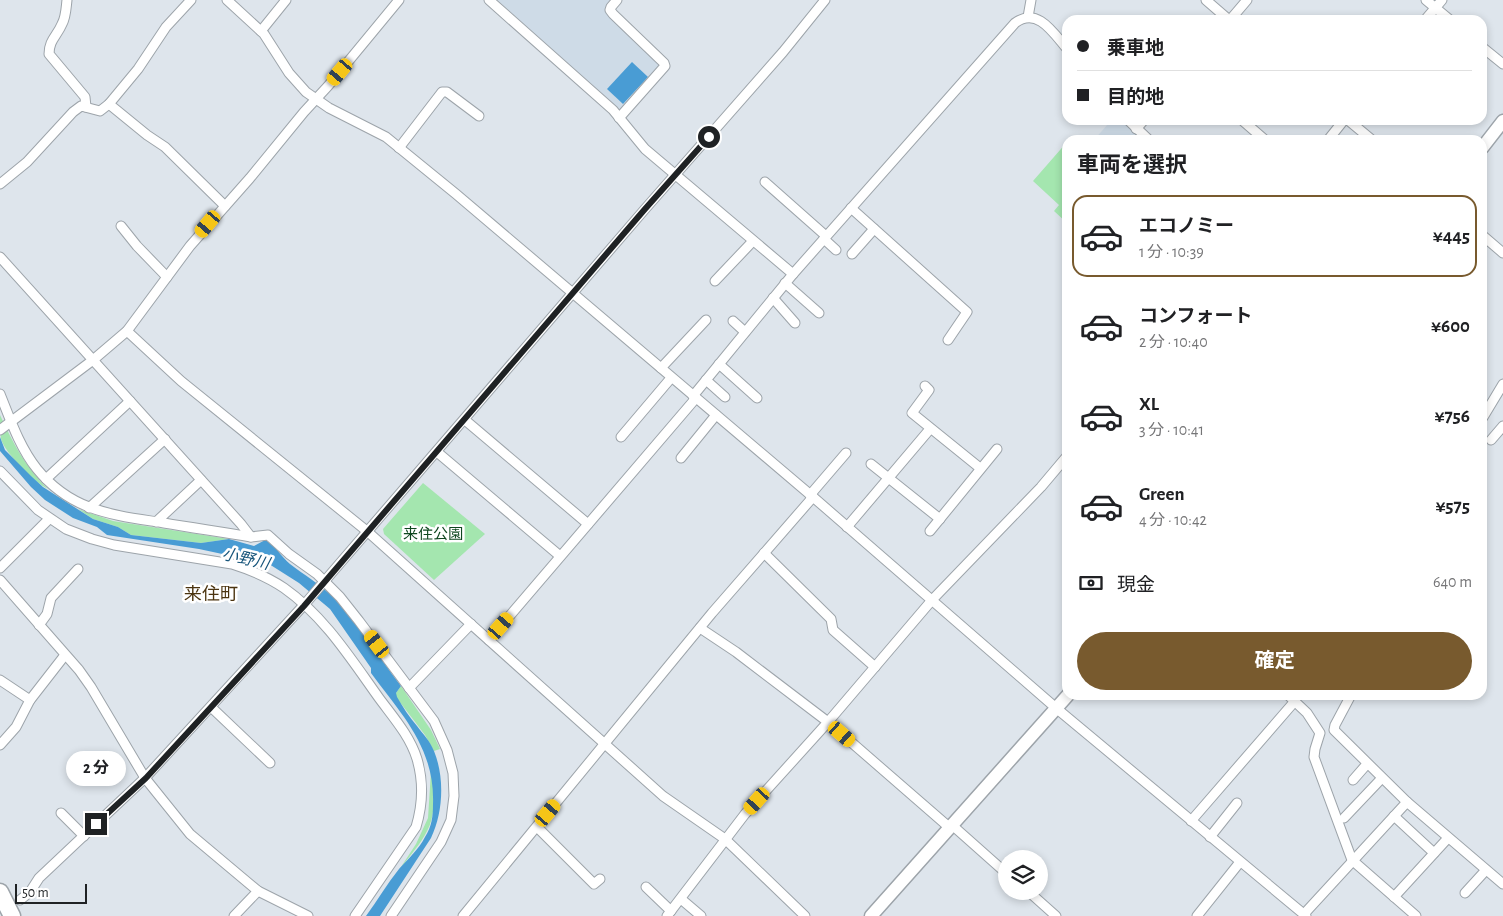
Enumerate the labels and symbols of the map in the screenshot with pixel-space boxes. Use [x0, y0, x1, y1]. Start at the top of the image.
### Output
car [324, 56, 355, 88]
route start [698, 126, 720, 148]
car [192, 208, 223, 240]
park label: 来住公園 [403, 526, 463, 542]
water label: 小野川 [221, 545, 273, 573]
district label: 来住町 [184, 585, 238, 604]
car [485, 610, 516, 642]
car [361, 628, 392, 660]
car [825, 718, 858, 750]
callout: 2 分 [66, 752, 126, 786]
car [741, 785, 772, 817]
car [532, 797, 563, 829]
route end [85, 813, 107, 835]
scale bar [15, 881, 88, 904]

